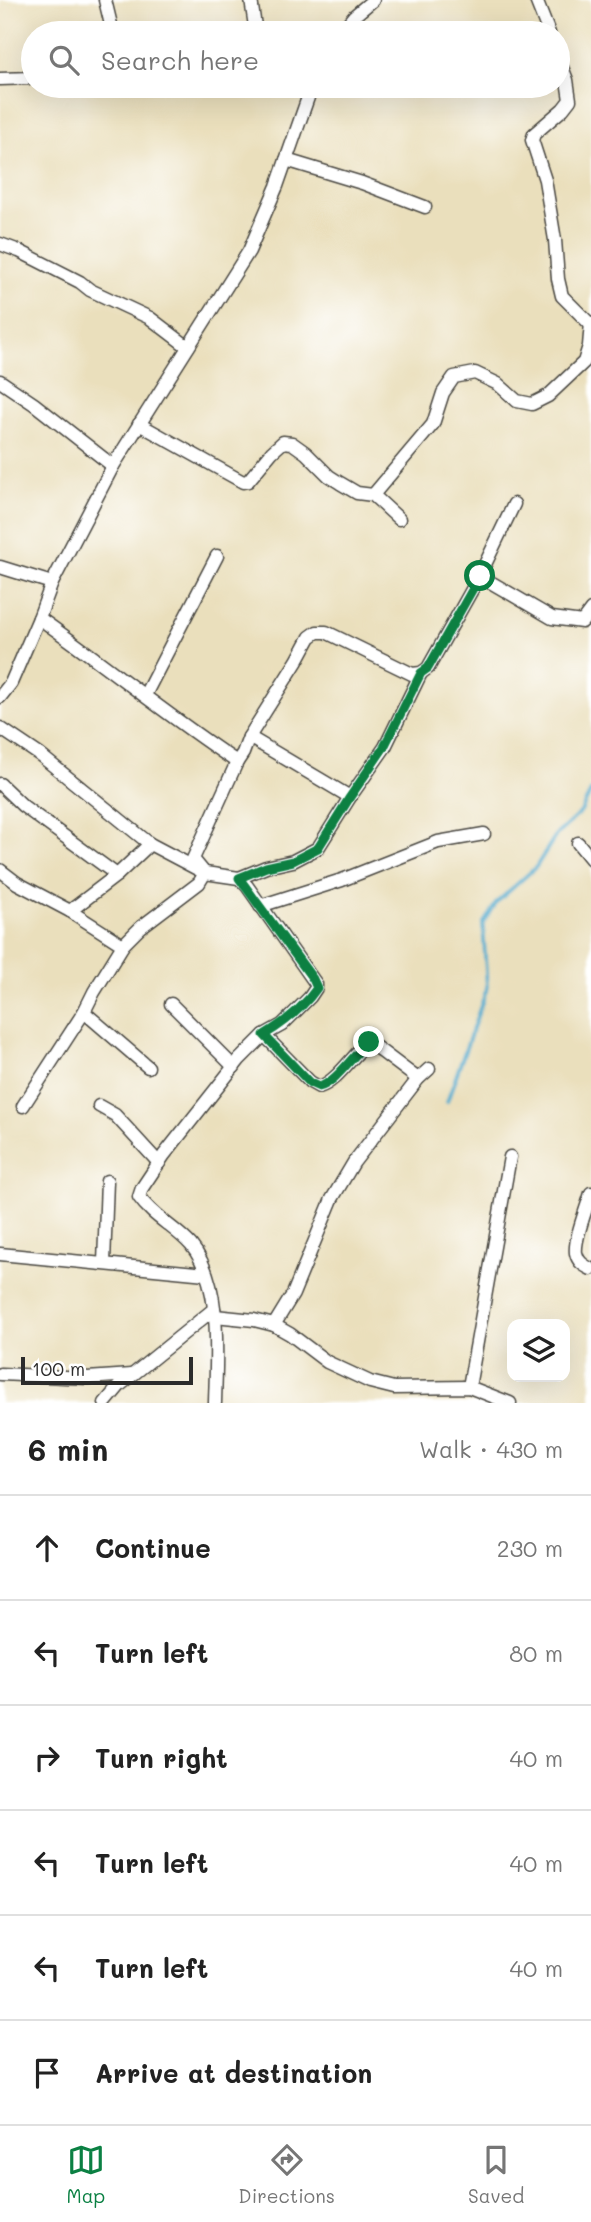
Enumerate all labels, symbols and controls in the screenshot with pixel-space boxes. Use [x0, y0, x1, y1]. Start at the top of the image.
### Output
search box [21, 21, 570, 98]
icon: search [45, 41, 83, 79]
text: Search here [101, 43, 259, 77]
route start [464, 560, 495, 591]
route end [353, 1026, 384, 1057]
map controls [507, 1319, 570, 1382]
button: layers [507, 1319, 570, 1382]
scale bar [21, 1354, 192, 1386]
text: 100 m [32, 1356, 85, 1381]
text: 6 min [28, 1429, 108, 1469]
text: Walk · 430 m [419, 1434, 563, 1464]
icon: ahead [28, 1529, 66, 1567]
text: Continue [95, 1531, 211, 1565]
text: 230 m [497, 1533, 563, 1563]
icon: left [28, 1634, 66, 1672]
text: Turn left [95, 1636, 208, 1670]
text: 80 m [509, 1638, 563, 1668]
icon: right [28, 1739, 66, 1777]
text: Turn right [95, 1741, 228, 1775]
text: 40 m [510, 1743, 563, 1773]
icon: left [28, 1844, 66, 1882]
text: Turn left [95, 1846, 208, 1880]
text: 40 m [510, 1848, 563, 1878]
icon: left [28, 1949, 66, 1987]
text: Turn left [95, 1951, 208, 1985]
text: 40 m [510, 1953, 563, 1983]
icon: arrive [28, 2054, 66, 2092]
text: Arrive at destination [95, 2056, 372, 2090]
tab: Map [67, 2141, 105, 2208]
tab: Directions [238, 2141, 335, 2208]
tab: Saved [468, 2141, 524, 2208]

